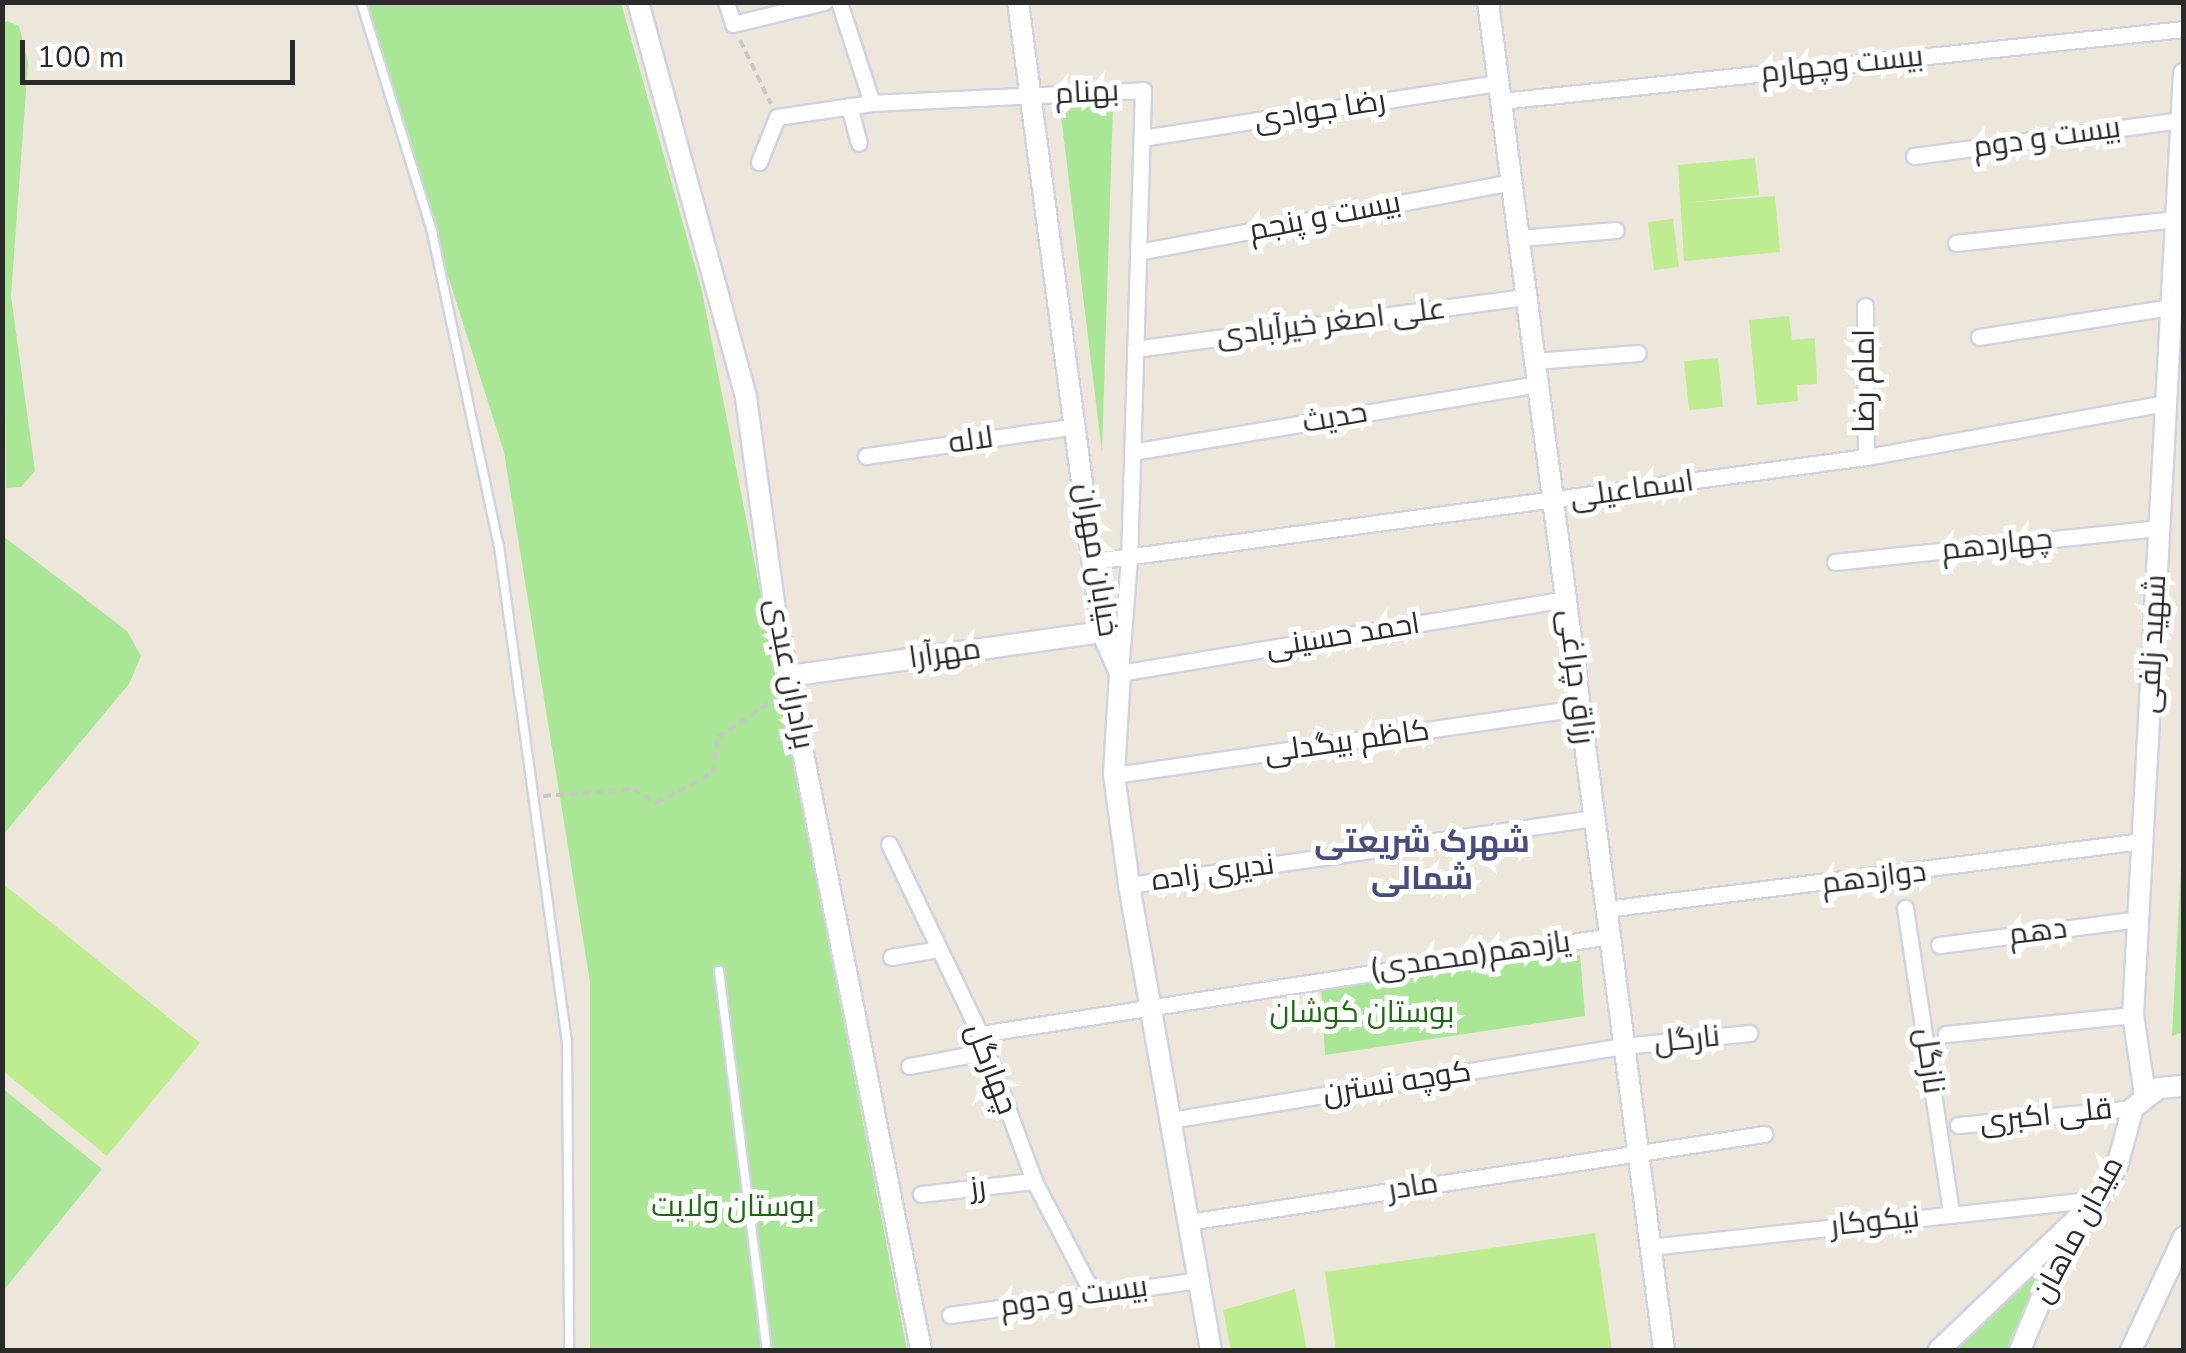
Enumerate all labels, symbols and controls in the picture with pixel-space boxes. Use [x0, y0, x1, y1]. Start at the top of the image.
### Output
scale bar [25, 20, 300, 82]
text: 100 m [37, 37, 124, 78]
street label: بیست وچهارم [1759, 39, 1925, 91]
street label: بهنام [1054, 73, 1120, 113]
street label: رضا جوادی [1252, 83, 1388, 139]
street label: بیست و دوم [1971, 110, 2123, 166]
street label: بیست و پنجم [1246, 185, 1404, 249]
street label: علی اصغر خیرآبادی [1214, 291, 1448, 355]
street label: امام رضا [1847, 329, 1883, 433]
street label: حدیث [1300, 395, 1370, 441]
street label: لاله [946, 420, 996, 462]
street label: اسماعیلی [1568, 464, 1696, 516]
street label: خیابان مهران [1066, 481, 1126, 639]
street label: چهاردهم [1940, 521, 2054, 569]
street label: شهید زلفی [2131, 574, 2175, 714]
street label: برادران عبدی [757, 596, 821, 752]
street label: احمد حسینی [1263, 606, 1423, 666]
street label: رزاق چراغی [1550, 608, 1602, 746]
street label: مهرآرا [907, 631, 983, 677]
street label: کاظم بیگدلی [1262, 713, 1432, 771]
district label: شهرک شریعتی شمالی [1314, 824, 1530, 899]
street label: ندیری زاده [1149, 847, 1277, 899]
street label: دوازدهم [1820, 854, 1928, 902]
street label: دهم [2007, 911, 2069, 953]
street label: یازدهم(محمدی) [1367, 924, 1573, 988]
park label: بوستان کوشان [1269, 995, 1455, 1031]
street label: چهارگل [957, 1018, 1025, 1120]
street label: نارگل [1652, 1019, 1722, 1061]
street label: نازگل [1907, 1026, 1951, 1096]
street label: کوچه نسترن [1320, 1054, 1474, 1112]
street label: قلی اکبری [1978, 1091, 2114, 1141]
street label: میدان ماهان [2024, 1151, 2132, 1309]
street label: مادر [1385, 1165, 1441, 1209]
street label: رز [968, 1169, 988, 1207]
park label: بوستان ولایت [651, 1189, 815, 1225]
street label: نیکوکار [1829, 1199, 1921, 1245]
street label: بیست و دوم [998, 1269, 1150, 1325]

